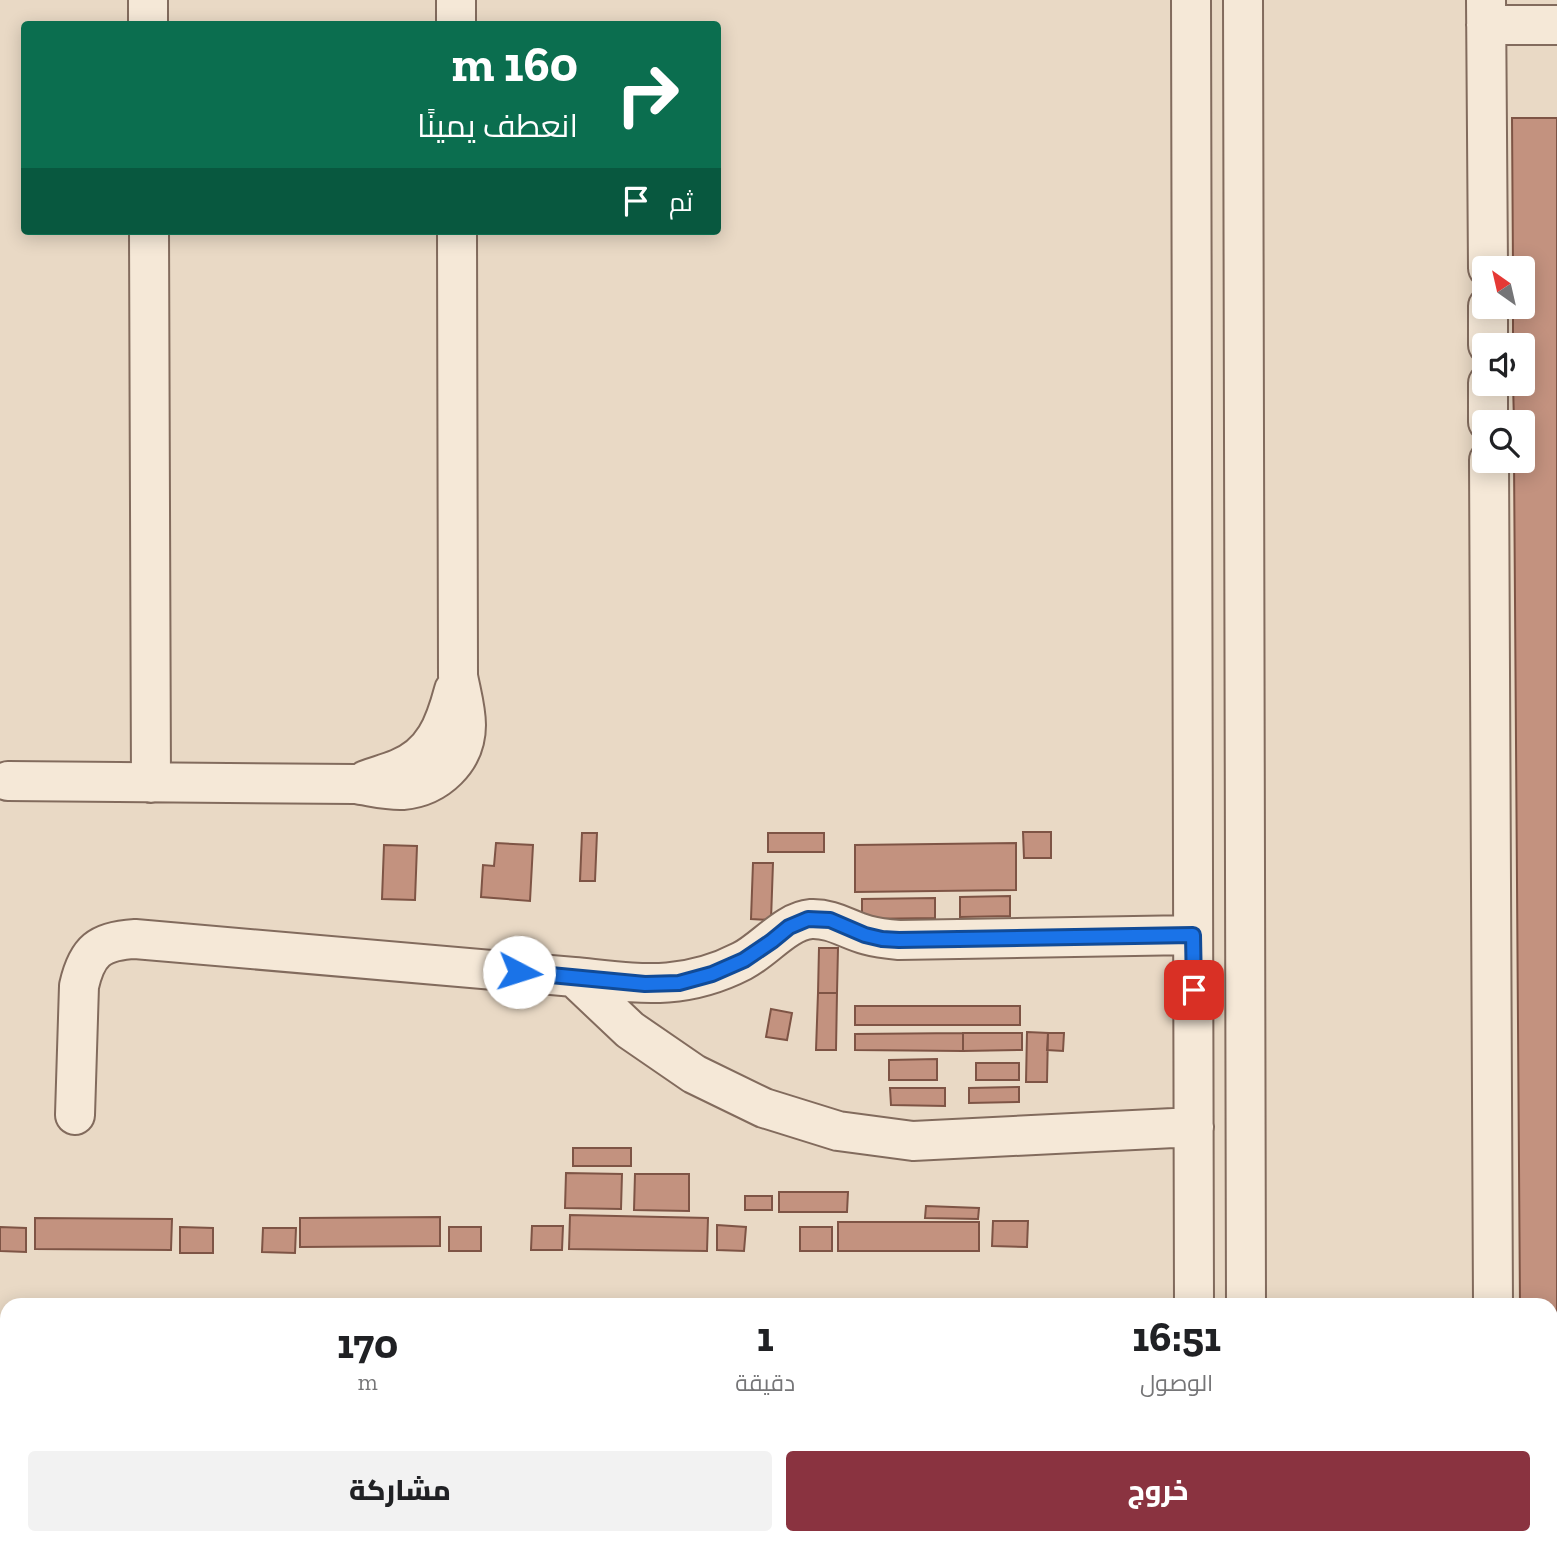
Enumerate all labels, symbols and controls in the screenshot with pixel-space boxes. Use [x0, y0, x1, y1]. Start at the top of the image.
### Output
text: 160 m [452, 35, 578, 94]
icon: right [602, 49, 693, 140]
text: انعطف يمينًا [417, 107, 578, 145]
icon: arrive [617, 182, 655, 220]
text: ثم [669, 186, 693, 218]
north arrow [1472, 256, 1535, 318]
map controls [1472, 256, 1535, 473]
button: sound [1472, 333, 1535, 396]
button: search [1472, 410, 1535, 473]
position arrow [482, 935, 556, 1009]
pin [1164, 960, 1224, 1020]
icon: arrive [1175, 971, 1213, 1009]
text: 1 [757, 1311, 774, 1362]
text: 16:51 [1132, 1311, 1221, 1362]
text: 170 [337, 1318, 398, 1369]
text: m [358, 1368, 378, 1396]
text: دقيقة [735, 1369, 795, 1397]
text: الوصول [1140, 1369, 1213, 1397]
button: مشاركة [28, 1451, 772, 1531]
button: خروج [786, 1451, 1530, 1531]

